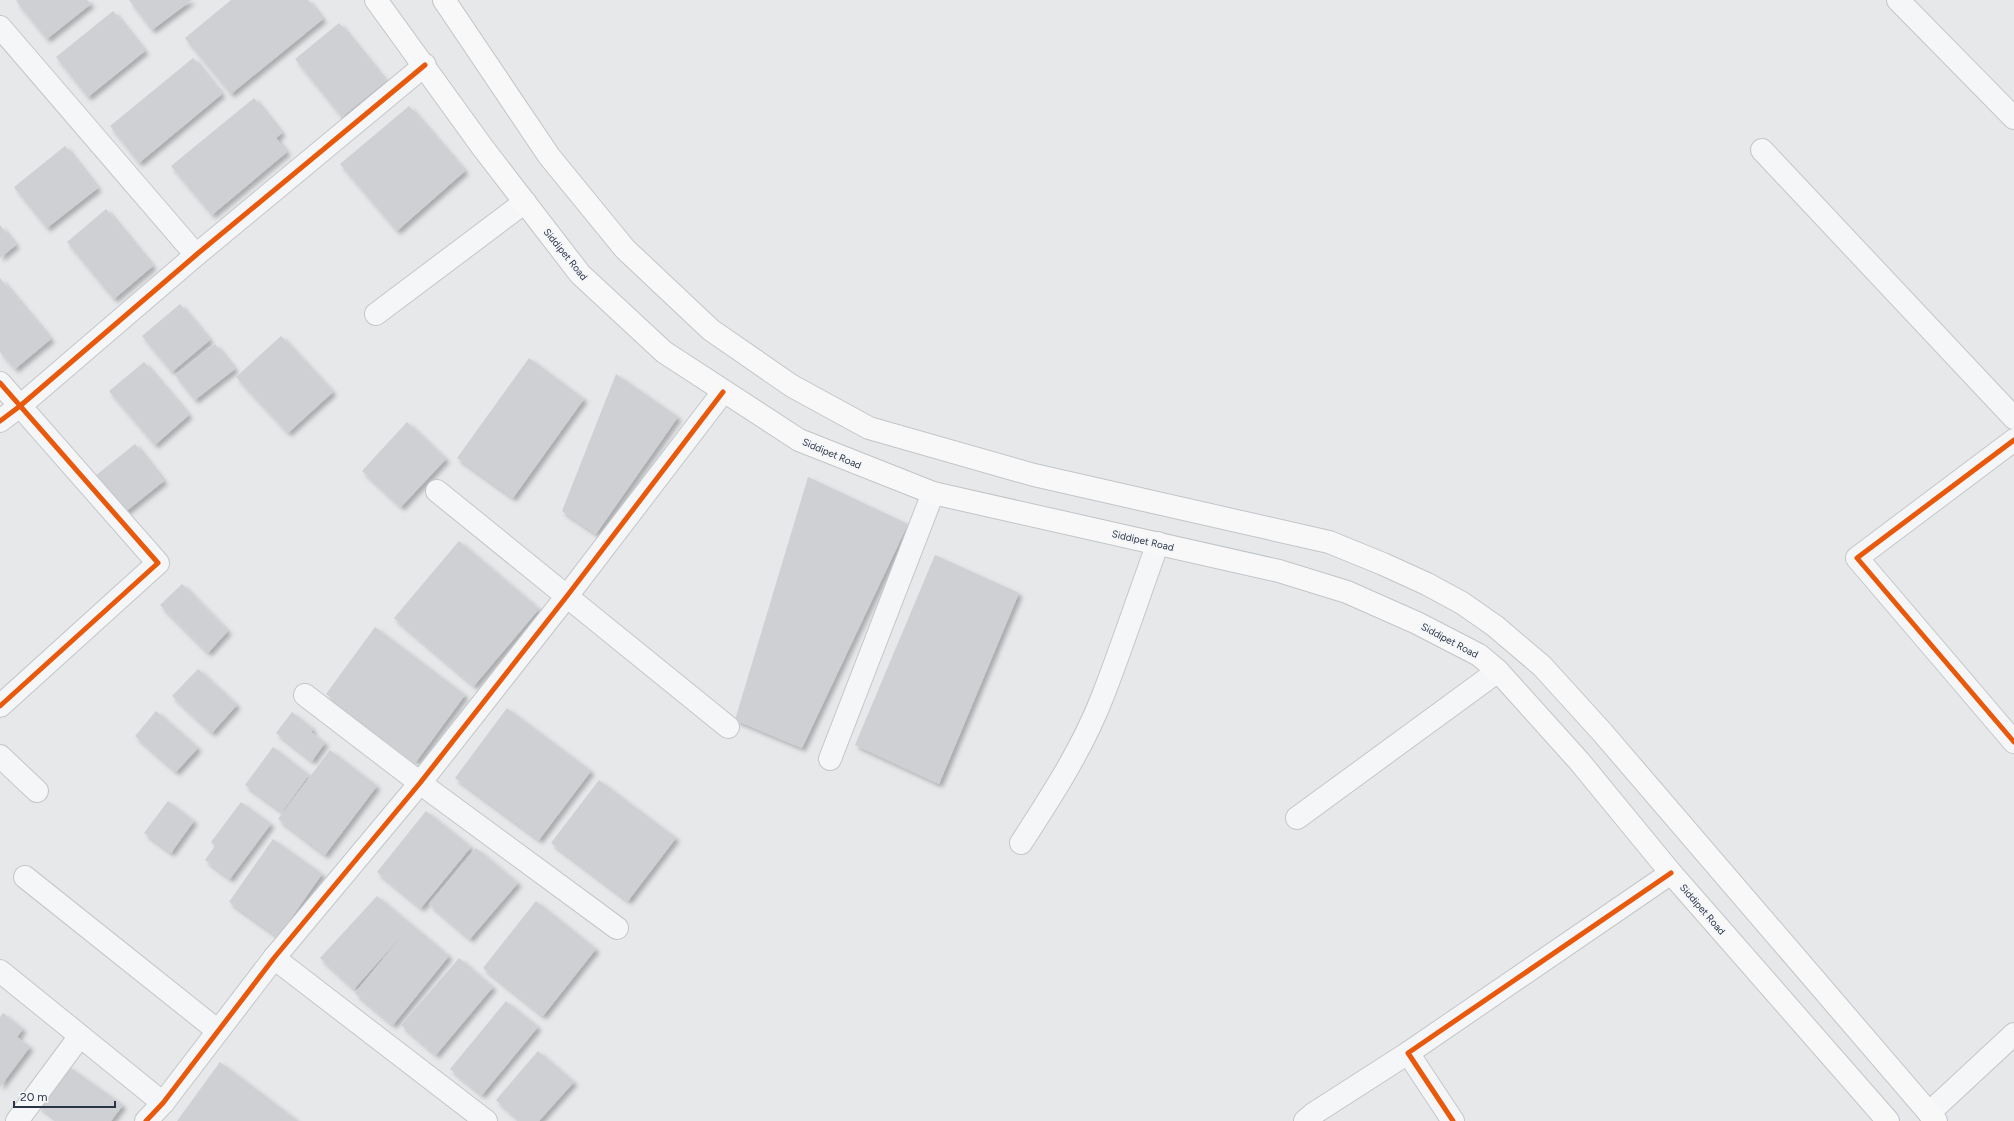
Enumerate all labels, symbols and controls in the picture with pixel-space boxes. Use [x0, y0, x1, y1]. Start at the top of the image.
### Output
street label: Siddipet Road [541, 226, 591, 283]
street label: Siddipet Road [800, 435, 864, 472]
street label: Siddipet Road [1111, 527, 1175, 554]
street label: Siddipet Road [1419, 620, 1481, 661]
street label: Siddipet Road [1677, 881, 1728, 938]
scale bar [14, 1083, 115, 1109]
text: 20 m [20, 1090, 48, 1104]

